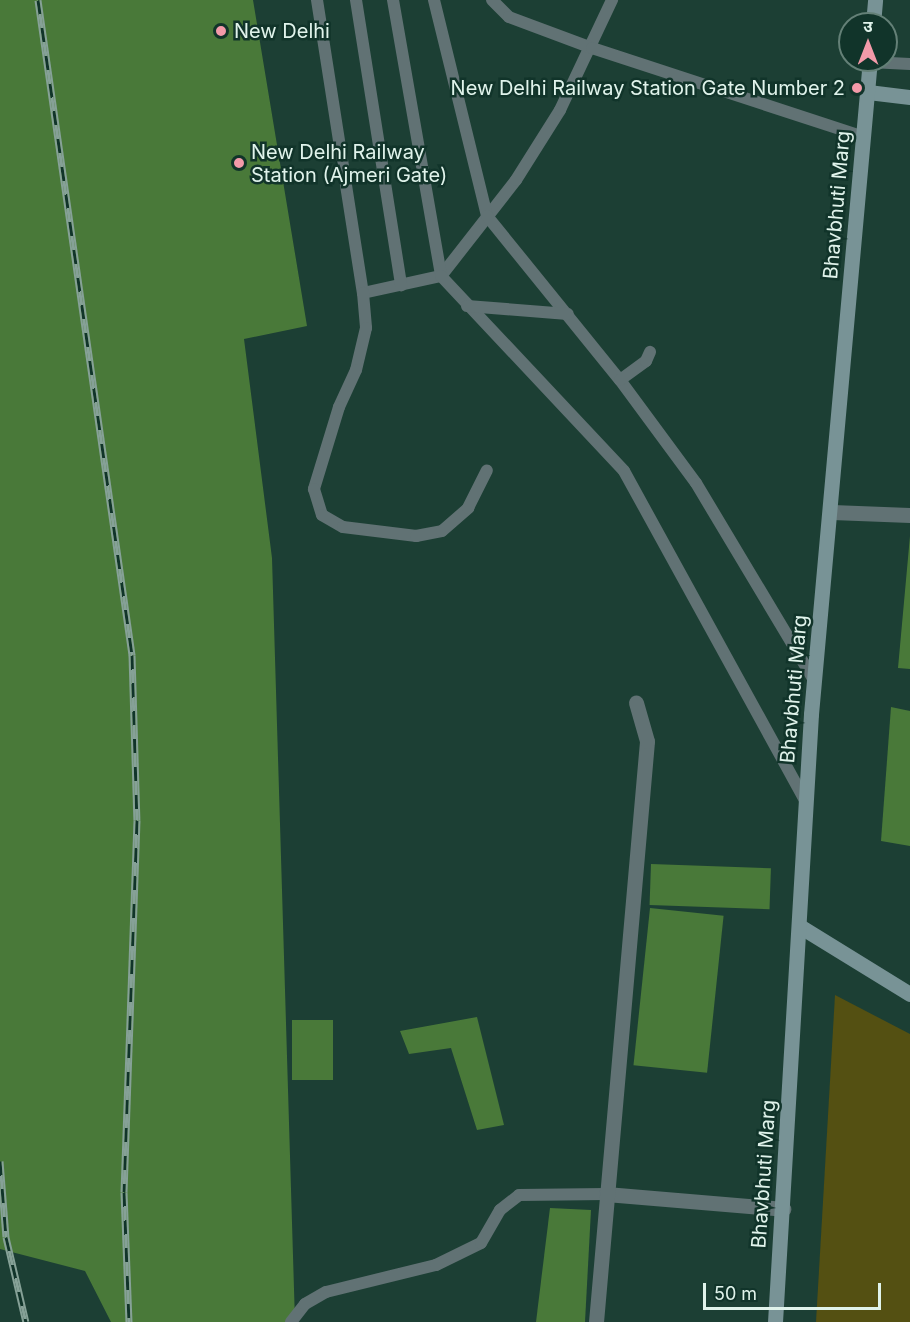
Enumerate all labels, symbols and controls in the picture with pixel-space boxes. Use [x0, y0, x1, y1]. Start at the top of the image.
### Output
north arrow [838, 12, 898, 72]
text: उ [863, 16, 873, 36]
place label: New Delhi [234, 19, 330, 43]
marker: New Delhi [212, 22, 230, 40]
place label: New Delhi Railway Station Gate Number 2 [451, 76, 845, 100]
marker: New Delhi Railway Station Gate Number 2 [850, 81, 864, 95]
street label: Bhavbhuti Marg [819, 130, 855, 280]
place label: New Delhi Railway Station (Ajmeri Gate) [251, 140, 447, 187]
marker: New Delhi Railway Station (Ajmeri Gate) [232, 156, 246, 170]
street label: Bhavbhuti Marg [776, 614, 812, 764]
street label: Bhavbhuti Marg [747, 1099, 781, 1249]
scale bar [706, 1271, 884, 1309]
text: 50 m [714, 1283, 757, 1304]

